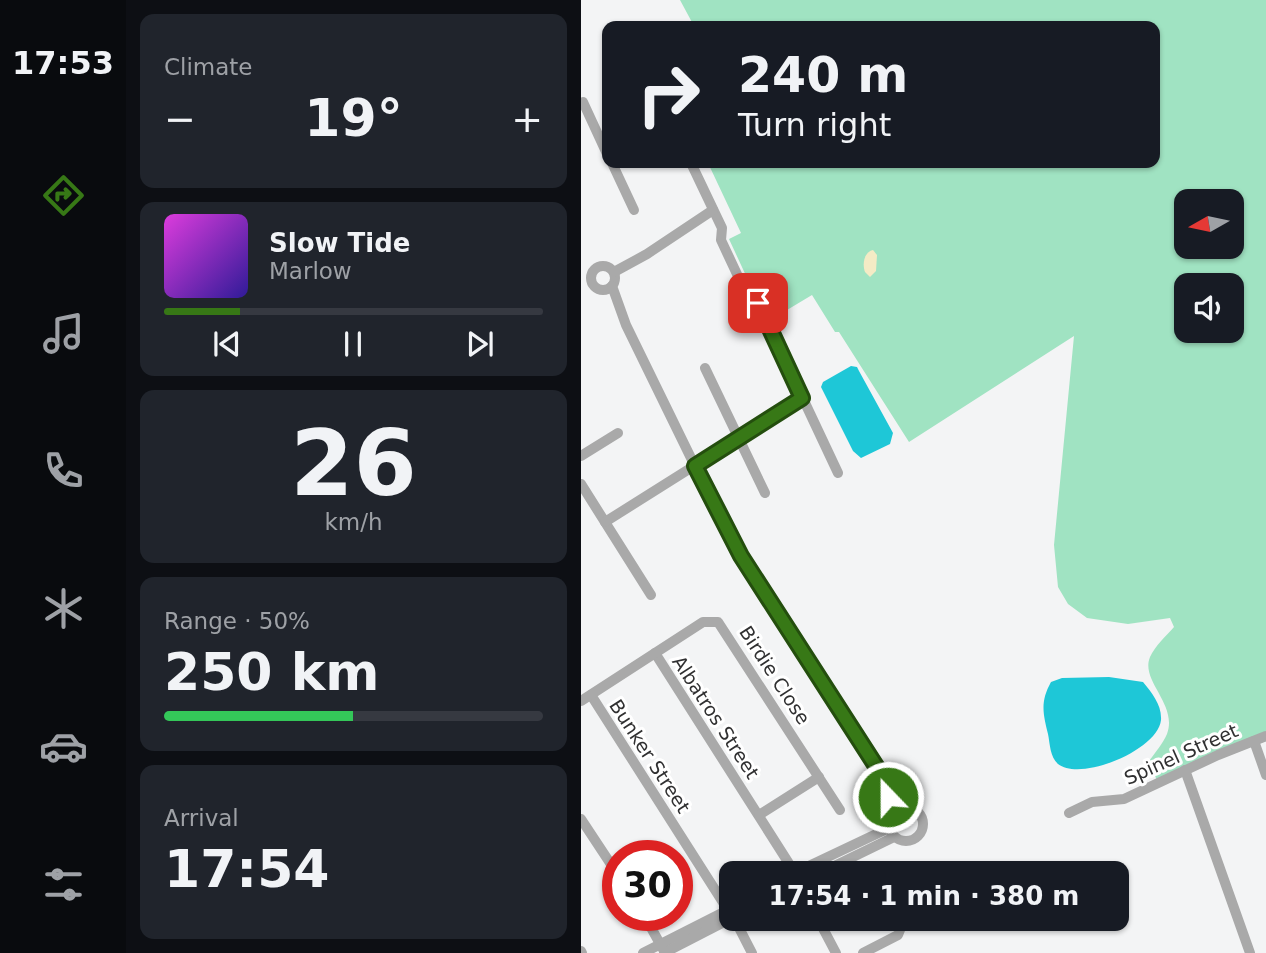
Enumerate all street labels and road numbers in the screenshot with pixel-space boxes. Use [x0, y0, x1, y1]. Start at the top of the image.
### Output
street label: Birdie Close [735, 622, 815, 728]
street label: Albatros Street [668, 651, 764, 783]
street label: Bunker Street [605, 695, 695, 817]
street label: Spinel Street [1121, 719, 1241, 789]

